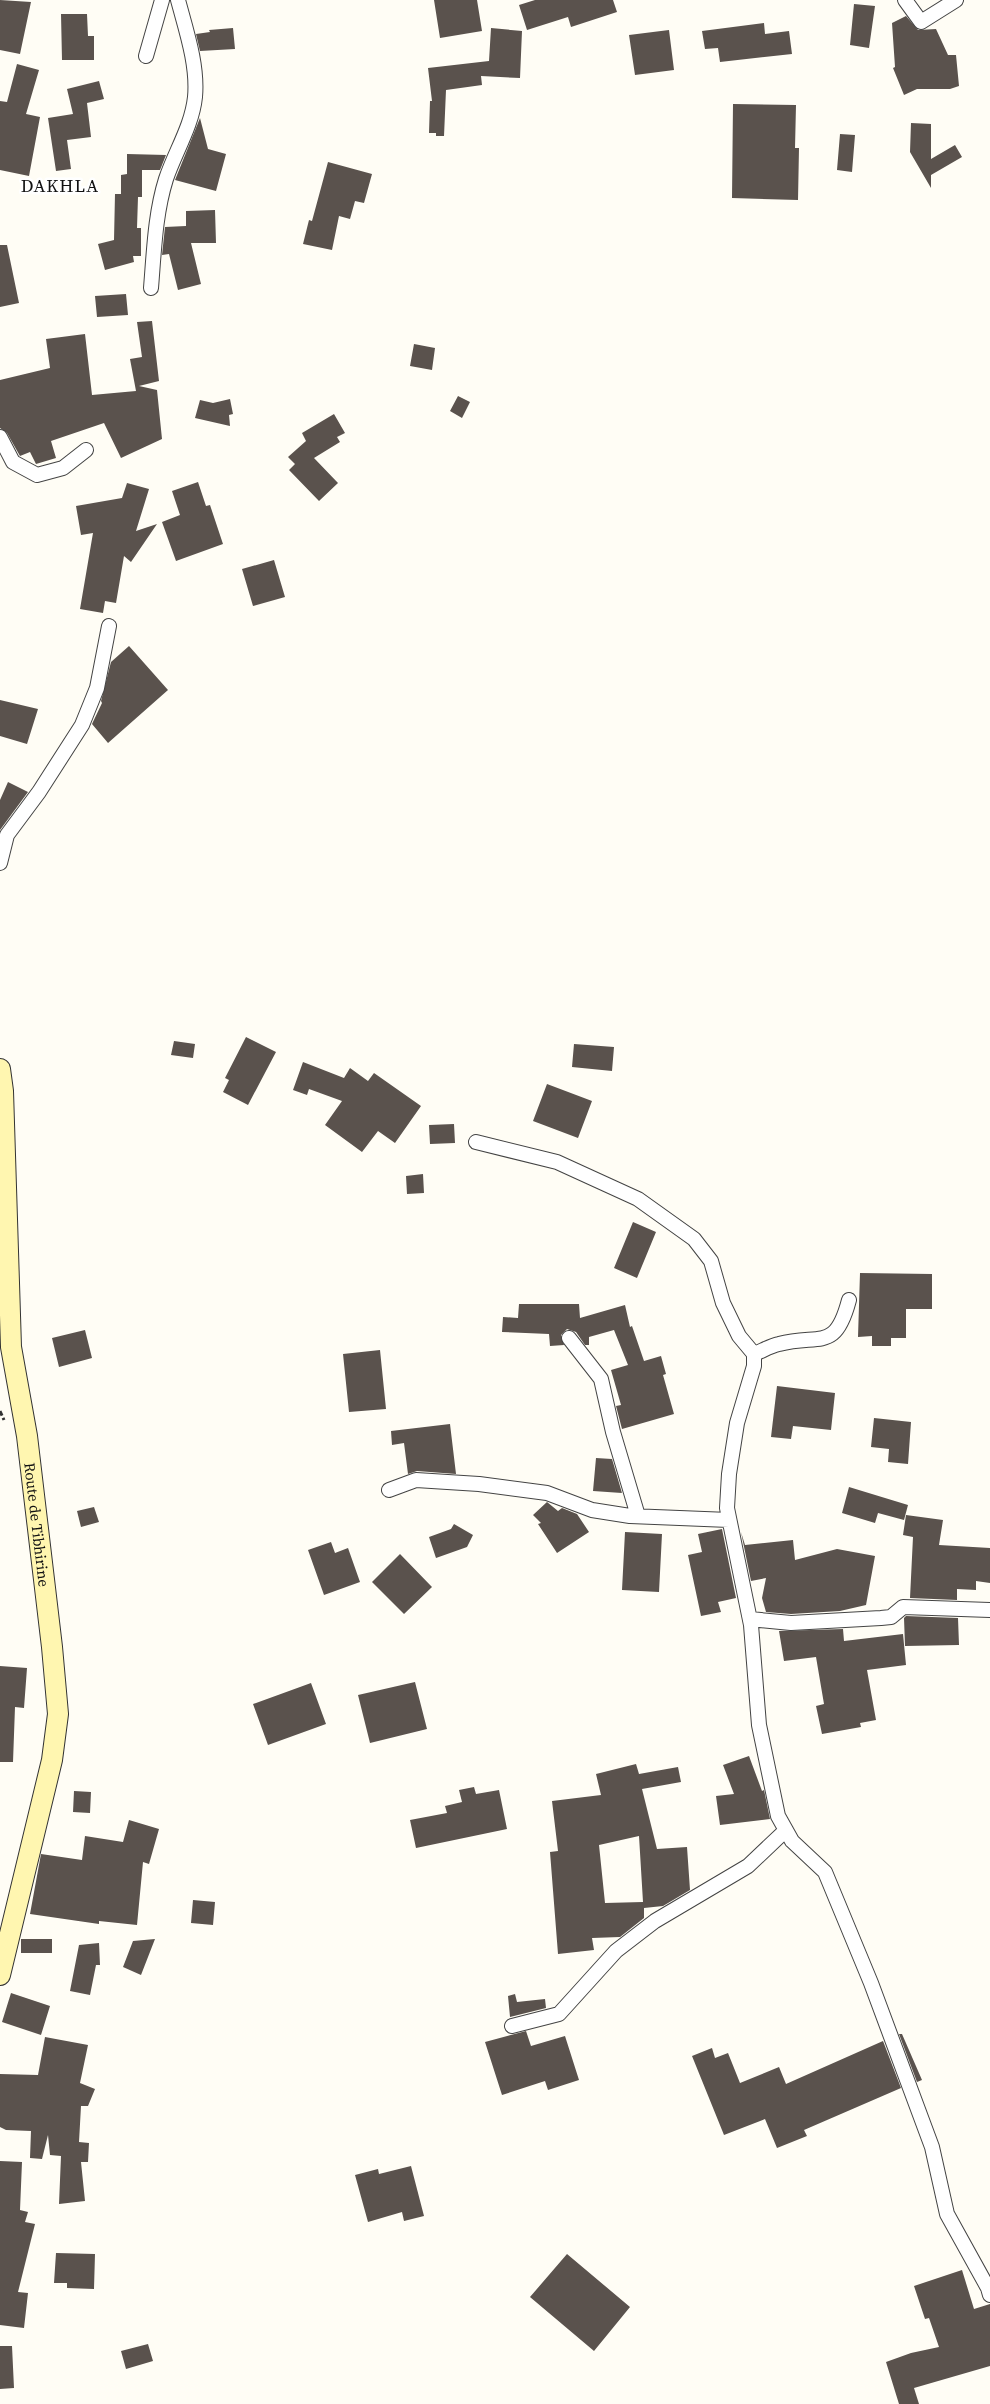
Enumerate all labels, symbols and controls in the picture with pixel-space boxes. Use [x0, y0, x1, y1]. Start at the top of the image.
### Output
district label: DAKHLA [21, 173, 99, 198]
street label: Route de Tibhirine [20, 1461, 55, 1588]

